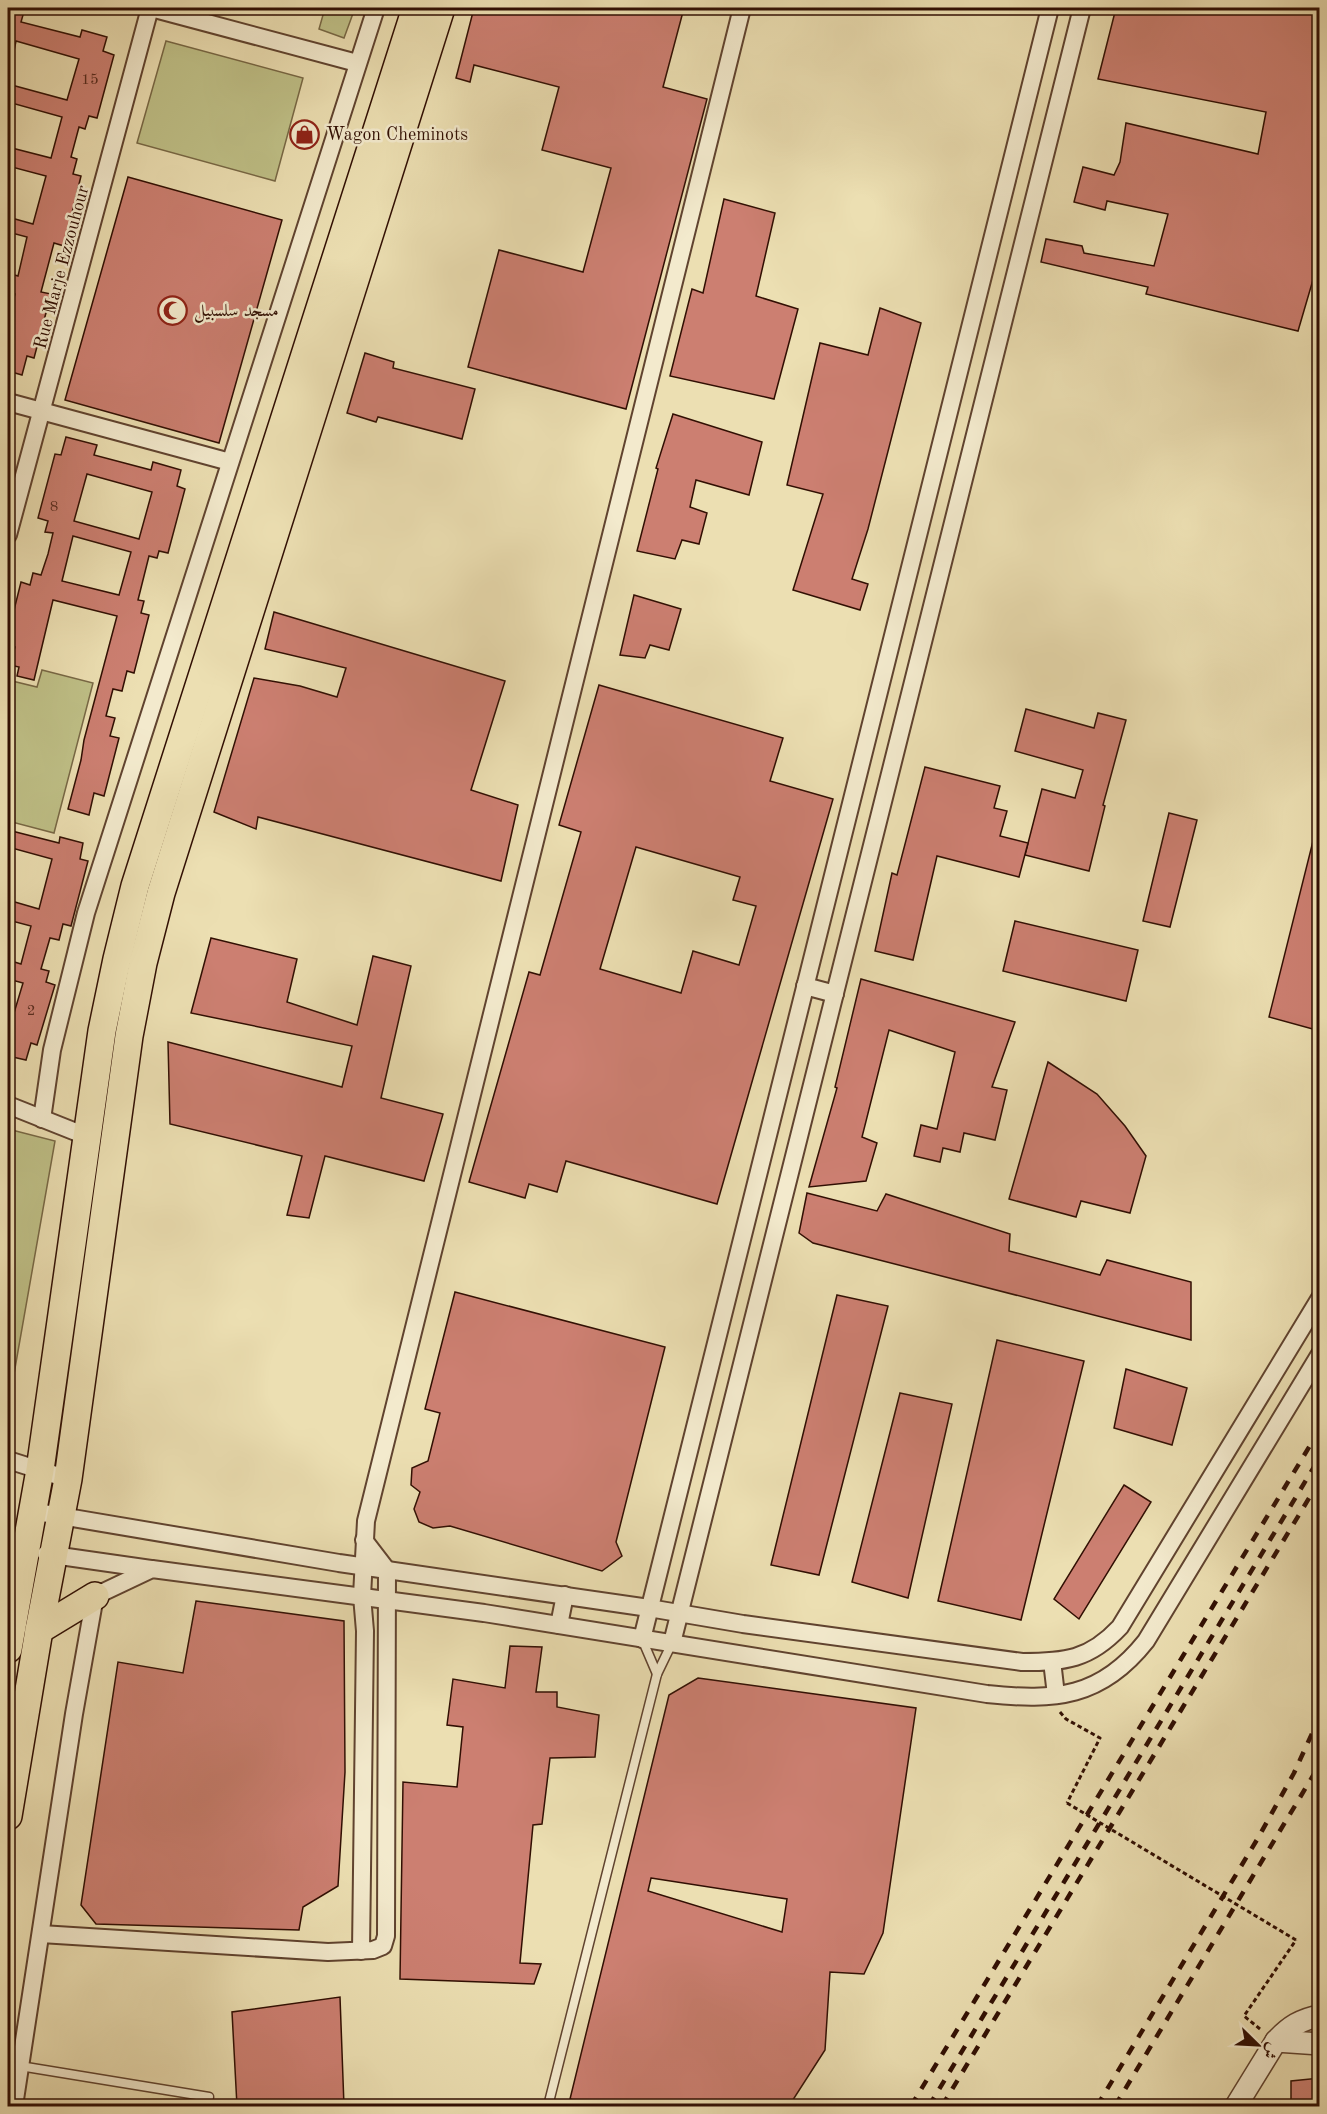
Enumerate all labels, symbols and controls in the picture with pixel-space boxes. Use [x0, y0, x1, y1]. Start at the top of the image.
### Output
house number: 15 [81, 73, 99, 88]
shop icon: Wagon Cheminots [289, 118, 321, 150]
place label: Wagon Cheminots [326, 126, 468, 144]
street label: Rue Marje Ezzouhour [31, 183, 93, 351]
mosque icon: مسجد سلسبيل [157, 294, 189, 326]
place label: مسجد سلسبيل [194, 302, 279, 323]
house number: 8 [50, 500, 58, 515]
house number: 2 [27, 1004, 35, 1019]
north arrow [1228, 2015, 1288, 2075]
text: ش [1259, 2040, 1280, 2061]

